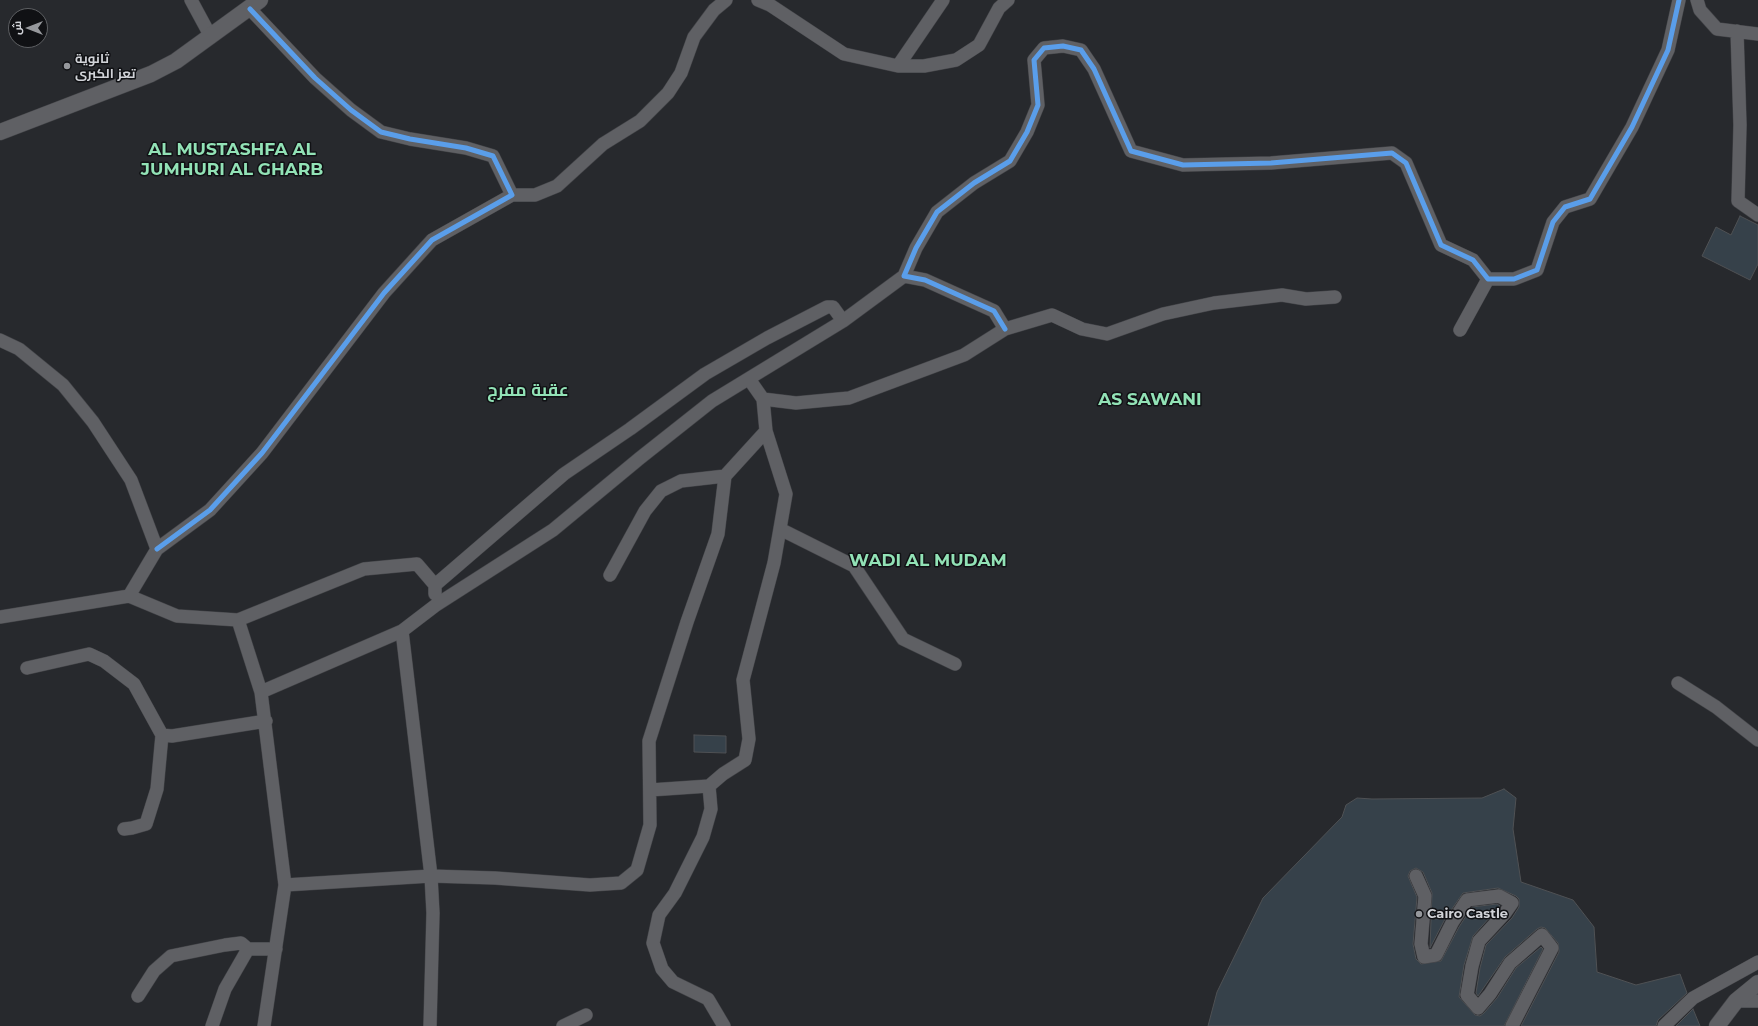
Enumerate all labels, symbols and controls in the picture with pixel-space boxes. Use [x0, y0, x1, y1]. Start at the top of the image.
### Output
north arrow [8, 8, 48, 48]
text: ش [10, 21, 24, 35]
place label: ثانوية تعز الكبرى [75, 51, 136, 82]
marker: ثانوية تعز الكبرى [62, 61, 72, 71]
district label: AL MUSTASHFA AL JUMHURI AL GHARB [133, 140, 331, 180]
district label: عقبة مفرج [487, 381, 569, 401]
district label: AS SAWANI [1094, 390, 1206, 410]
district label: WADI AL MUDAM [843, 551, 1013, 571]
place label: Cairo Castle [1427, 906, 1508, 922]
marker: Cairo Castle [1414, 909, 1424, 919]

